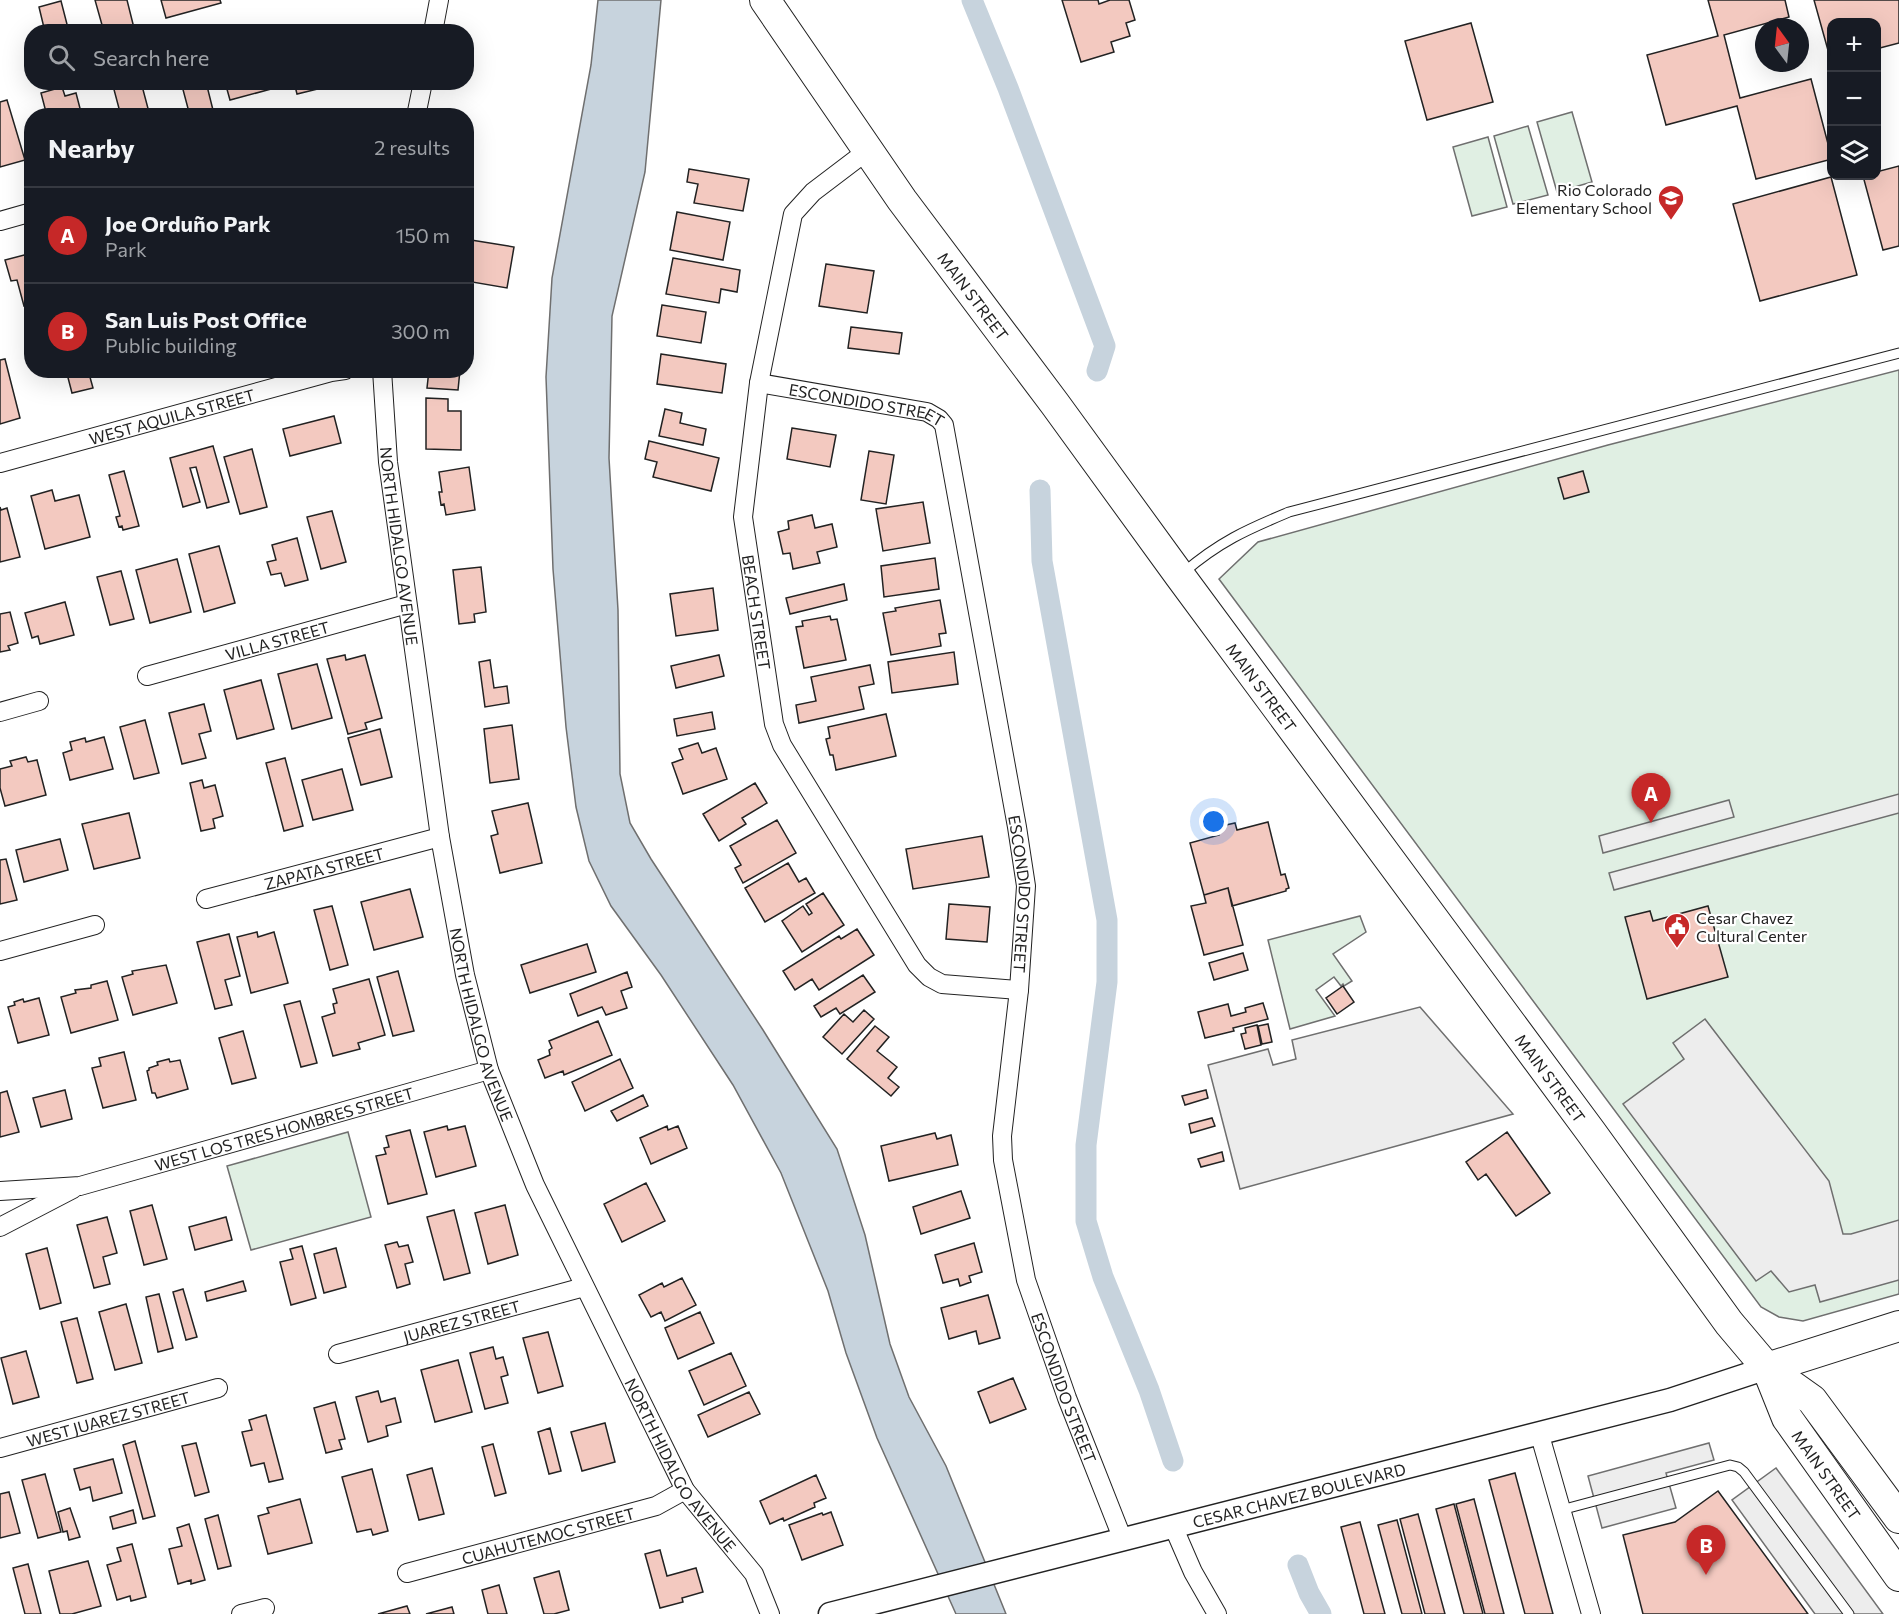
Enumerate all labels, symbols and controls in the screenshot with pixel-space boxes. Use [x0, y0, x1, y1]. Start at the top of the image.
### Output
north arrow [1755, 18, 1809, 72]
map controls [1827, 18, 1881, 180]
button: + [1827, 18, 1881, 72]
search box [24, 24, 474, 90]
icon: search [45, 41, 78, 74]
text: Search here [93, 44, 209, 71]
button: − [1827, 72, 1881, 126]
button: layers [1827, 126, 1881, 180]
text: Nearby [48, 132, 135, 163]
text: 2 results [374, 135, 450, 159]
place label: Rio Colorado Elementary School [1516, 180, 1652, 217]
school or university icon: Rio Colorado Elementary School [1656, 183, 1686, 221]
text: Joe Orduño Park [105, 210, 271, 237]
text: A [60, 223, 75, 247]
text: 150 m [396, 223, 450, 247]
text: Park [105, 237, 147, 261]
street label: MAIN STREET [935, 248, 1013, 344]
text: San Luis Post Office [105, 306, 307, 333]
text: B [61, 319, 74, 343]
text: 300 m [391, 319, 450, 343]
text: Public building [105, 333, 237, 357]
street label: ESCONDIDO STREET [788, 379, 948, 430]
street label: WEST AQUILA STREET [87, 384, 257, 448]
street label: NORTH HIDALGO AVENUE [378, 446, 423, 646]
street label: BEACH STREET [739, 553, 775, 671]
street label: VILLA STREET [223, 616, 331, 663]
street label: MAIN STREET [1223, 639, 1301, 735]
pin: A [1632, 774, 1670, 823]
your location [1199, 807, 1228, 836]
street label: ESCONDIDO STREET [1005, 813, 1036, 973]
street label: ZAPATA STREET [262, 843, 386, 893]
place label: Cesar Chavez Cultural Center [1696, 908, 1808, 945]
public building icon: Cesar Chavez Cultural Center [1662, 911, 1692, 949]
street label: NORTH HIDALGO AVENUE [447, 926, 518, 1124]
street label: MAIN STREET [1512, 1030, 1590, 1126]
street label: WEST LOS TRES HOMBRES STREET [152, 1082, 415, 1174]
street label: JUAREZ STREET [401, 1295, 522, 1345]
street label: ESCONDIDO STREET [1028, 1310, 1101, 1465]
street label: NORTH HIDALGO AVENUE [622, 1375, 741, 1555]
street label: WEST JUAREZ STREET [24, 1387, 192, 1450]
street label: MAIN STREET [1789, 1426, 1865, 1523]
street label: CESAR CHAVEZ BOULEVARD [1191, 1458, 1408, 1531]
street label: CUAHUTEMOC STREET [459, 1503, 637, 1567]
pin: B [1686, 1526, 1726, 1575]

